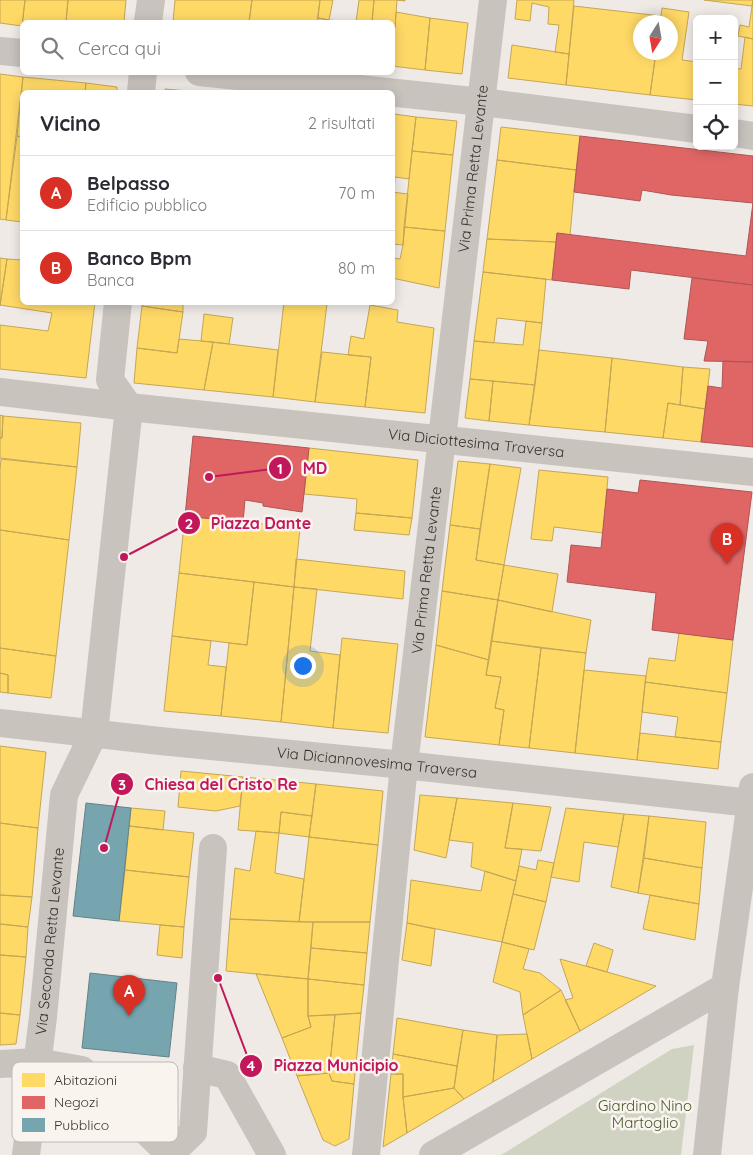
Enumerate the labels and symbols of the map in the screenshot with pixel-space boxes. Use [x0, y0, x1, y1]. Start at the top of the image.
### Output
north arrow [633, 15, 678, 60]
street label: Via Prima Retta Levante [454, 84, 492, 254]
street label: Via Diciottesima Traversa [387, 424, 565, 461]
callout: MD [267, 453, 337, 484]
text: MD [303, 458, 327, 478]
text: 1 [277, 459, 283, 478]
street label: Via Prima Retta Levante [407, 485, 445, 655]
callout: Piazza Dante [176, 508, 322, 539]
text: Piazza Dante [211, 513, 311, 533]
text: 2 [185, 514, 193, 533]
pin: B [711, 523, 743, 564]
your location [290, 653, 316, 679]
street label: Via Diciannovesima Traversa [276, 743, 478, 782]
callout: Chiesa del Cristo Re [110, 769, 308, 800]
text: Chiesa del Cristo Re [144, 774, 298, 794]
text: 3 [118, 775, 126, 794]
street label: Via Seconda Retta Levante [31, 847, 68, 1036]
pin: A [113, 975, 145, 1016]
callout: Piazza Municipio [238, 1050, 408, 1081]
text: Piazza Municipio [273, 1055, 399, 1075]
text: 4 [247, 1056, 256, 1075]
legend [12, 1062, 178, 1142]
text: Abitazioni [54, 1071, 117, 1089]
text: Negozi [54, 1093, 99, 1111]
park label: Giardino Nino Martoglio [598, 1096, 692, 1132]
text: Pubblico [54, 1116, 109, 1134]

